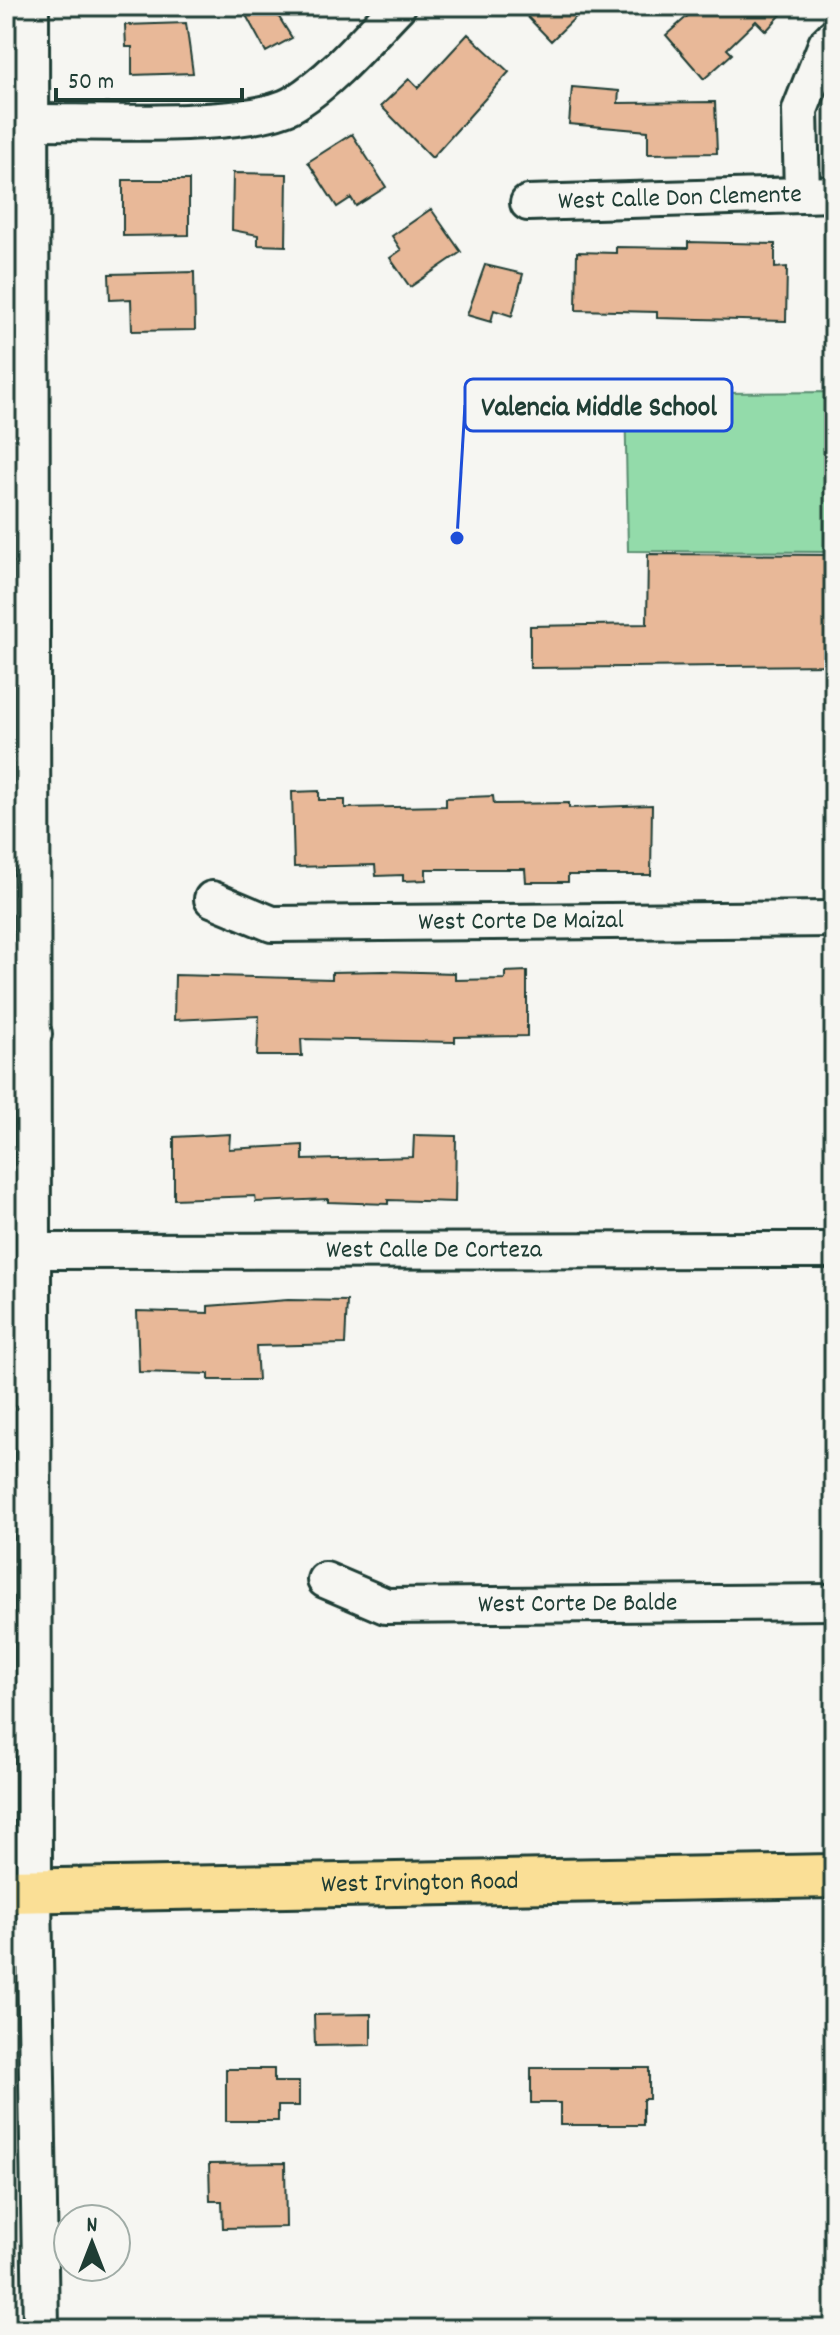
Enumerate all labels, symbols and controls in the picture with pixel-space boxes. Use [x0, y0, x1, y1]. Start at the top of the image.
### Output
scale bar [56, 52, 242, 102]
text: 50 m [68, 66, 114, 100]
street label: West Calle Don Clemente [558, 176, 802, 221]
callout: Valencia Middle School [465, 379, 732, 431]
text: Valencia Middle School [481, 390, 717, 430]
street label: West Corte De Maizal [418, 902, 624, 941]
street label: West Calle De Corteza [326, 1232, 543, 1269]
street label: West Corte De Balde [478, 1585, 677, 1624]
street label: West Irvington Road [321, 1863, 519, 1904]
north arrow [52, 2203, 132, 2283]
text: N [87, 2211, 98, 2242]

